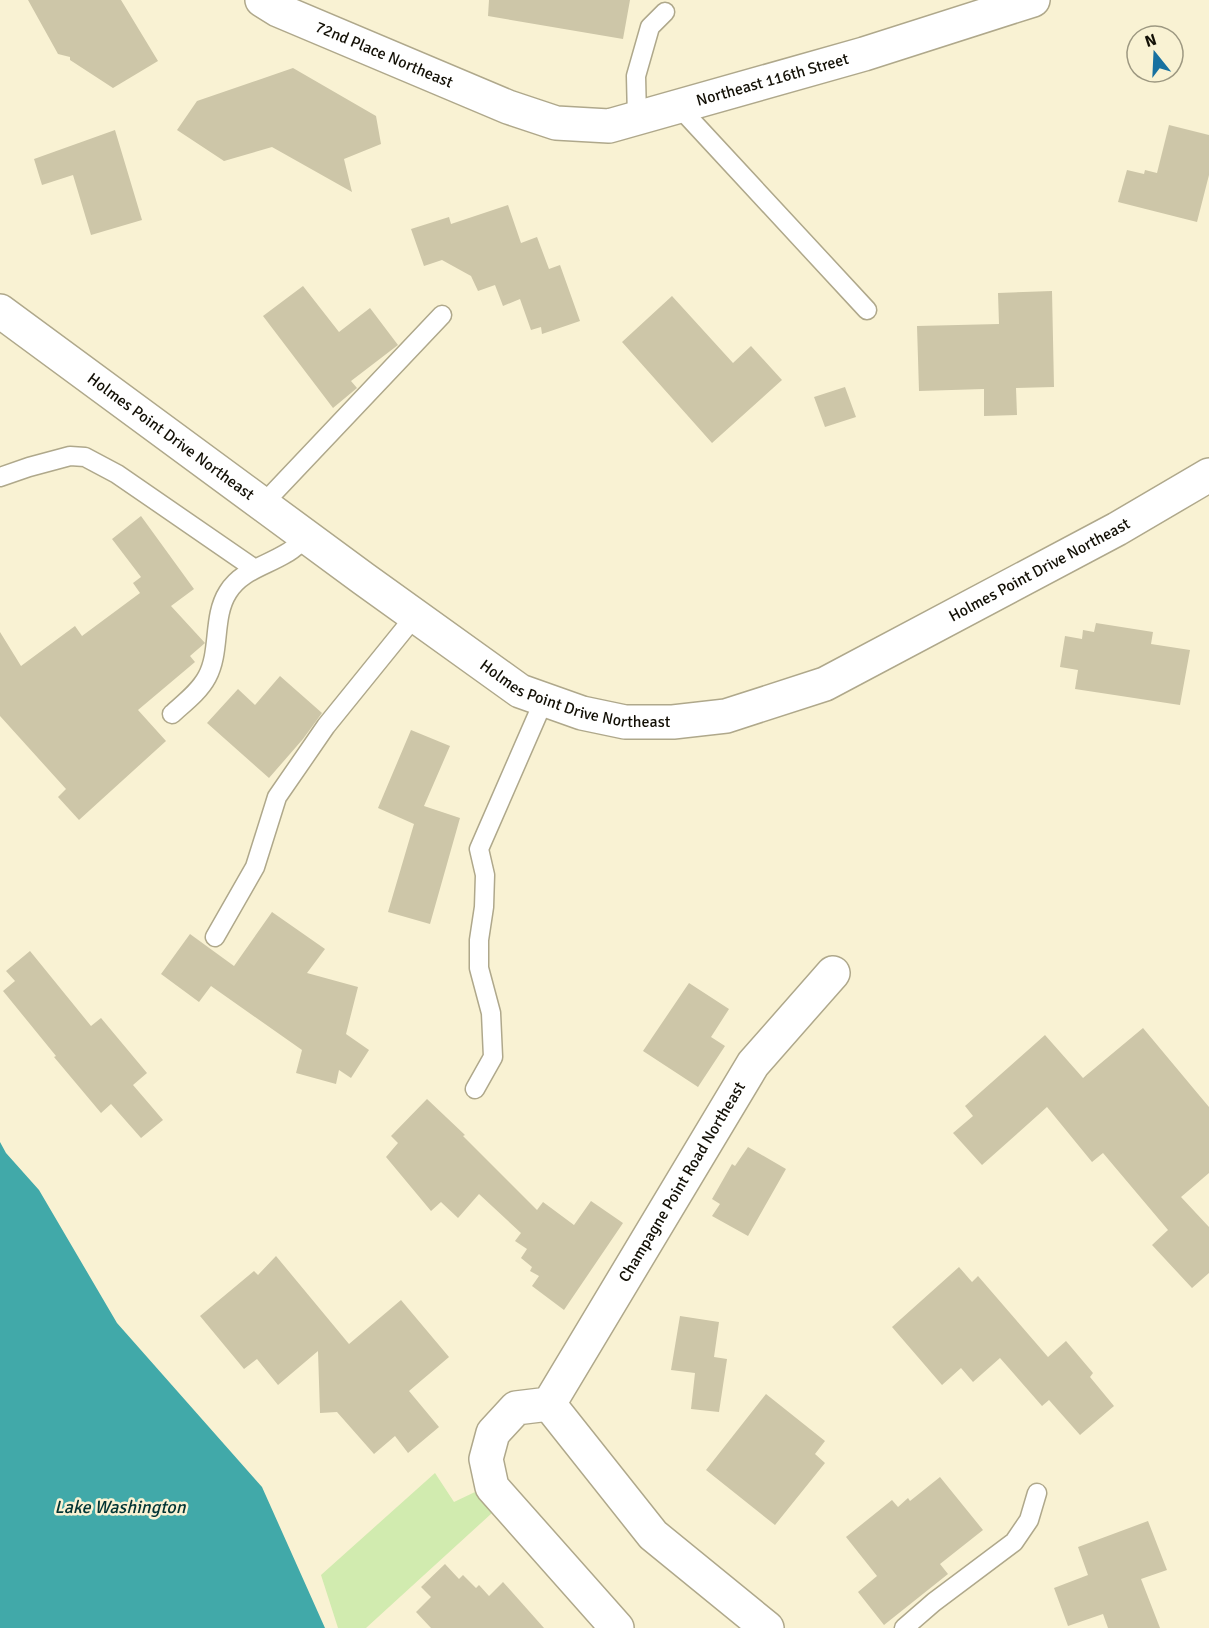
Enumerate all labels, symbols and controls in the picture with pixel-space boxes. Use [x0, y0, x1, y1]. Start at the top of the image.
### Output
street label: 72nd Place Northeast [312, 17, 456, 93]
north arrow [1125, 24, 1185, 84]
text: N [1142, 29, 1159, 52]
street label: Northeast 116th Street [694, 49, 851, 111]
street label: Holmes Point Drive Northeast [83, 369, 258, 505]
street label: Holmes Point Drive Northeast [946, 513, 1134, 626]
street label: Holmes Point Drive Northeast [476, 655, 671, 732]
street label: Champagne Point Road Northeast [614, 1078, 750, 1286]
water label: Lake Washington [55, 1496, 187, 1518]

